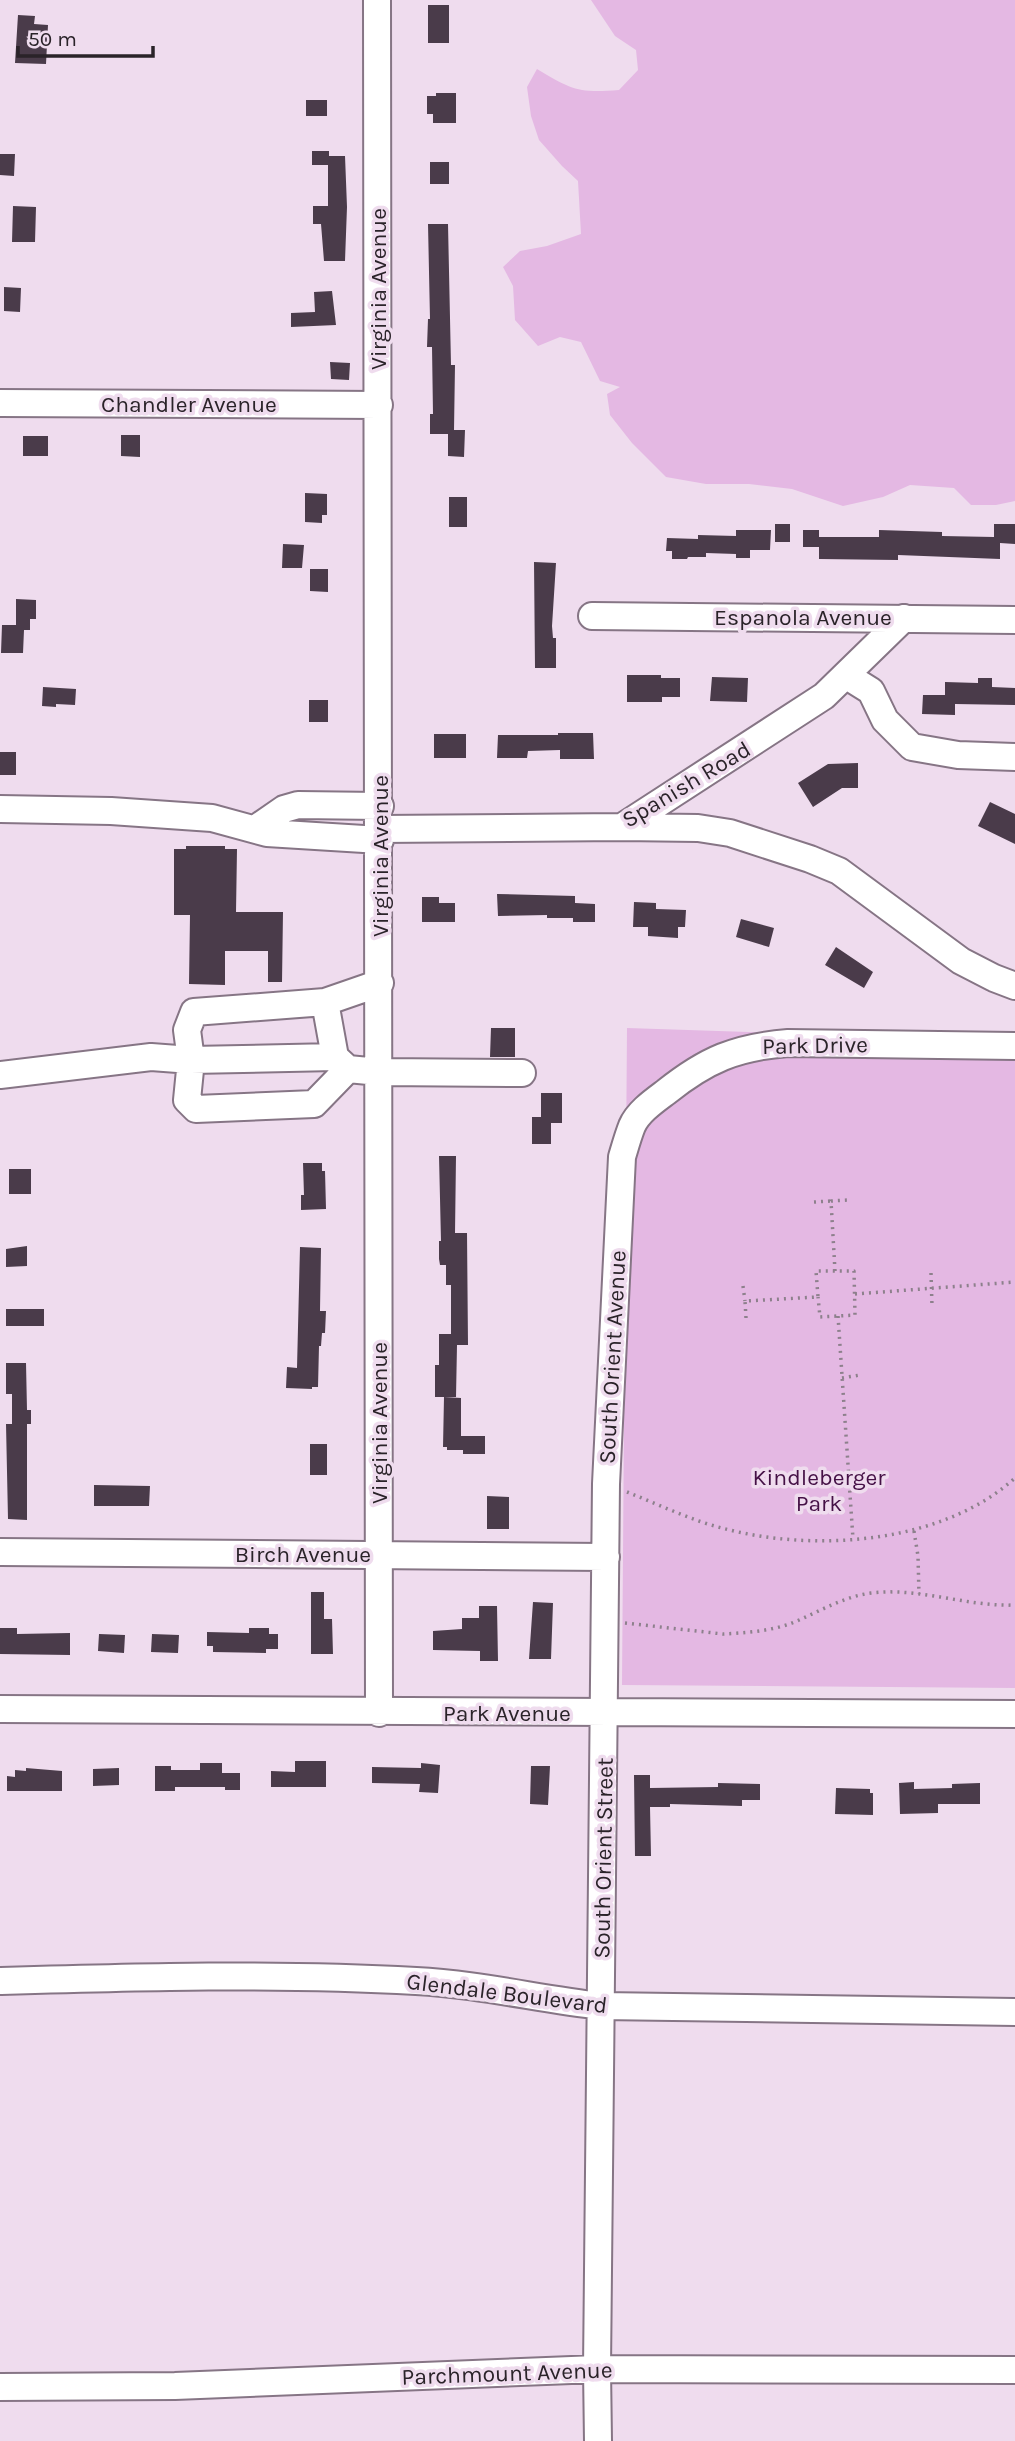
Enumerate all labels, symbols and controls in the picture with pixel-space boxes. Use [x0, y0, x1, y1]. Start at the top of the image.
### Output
scale bar [18, 14, 152, 58]
text: 50 m [28, 27, 77, 51]
street label: Virginia Avenue [365, 208, 392, 370]
street label: Chandler Avenue [101, 391, 277, 418]
street label: Espanola Avenue [714, 604, 892, 631]
street label: Spanish Road [617, 735, 755, 833]
street label: Virginia Avenue [367, 775, 394, 937]
street label: Park Drive [762, 1031, 868, 1060]
street label: South Orient Avenue [593, 1250, 632, 1465]
street label: Virginia Avenue [366, 1342, 393, 1504]
park label: Kindleberger Park [752, 1464, 886, 1517]
street label: Birch Avenue [235, 1541, 371, 1568]
street label: Park Avenue [443, 1700, 571, 1727]
street label: South Orient Street [588, 1757, 619, 1959]
street label: Glendale Boulevard [405, 1968, 609, 2019]
street label: Parchmount Avenue [401, 2356, 613, 2391]

